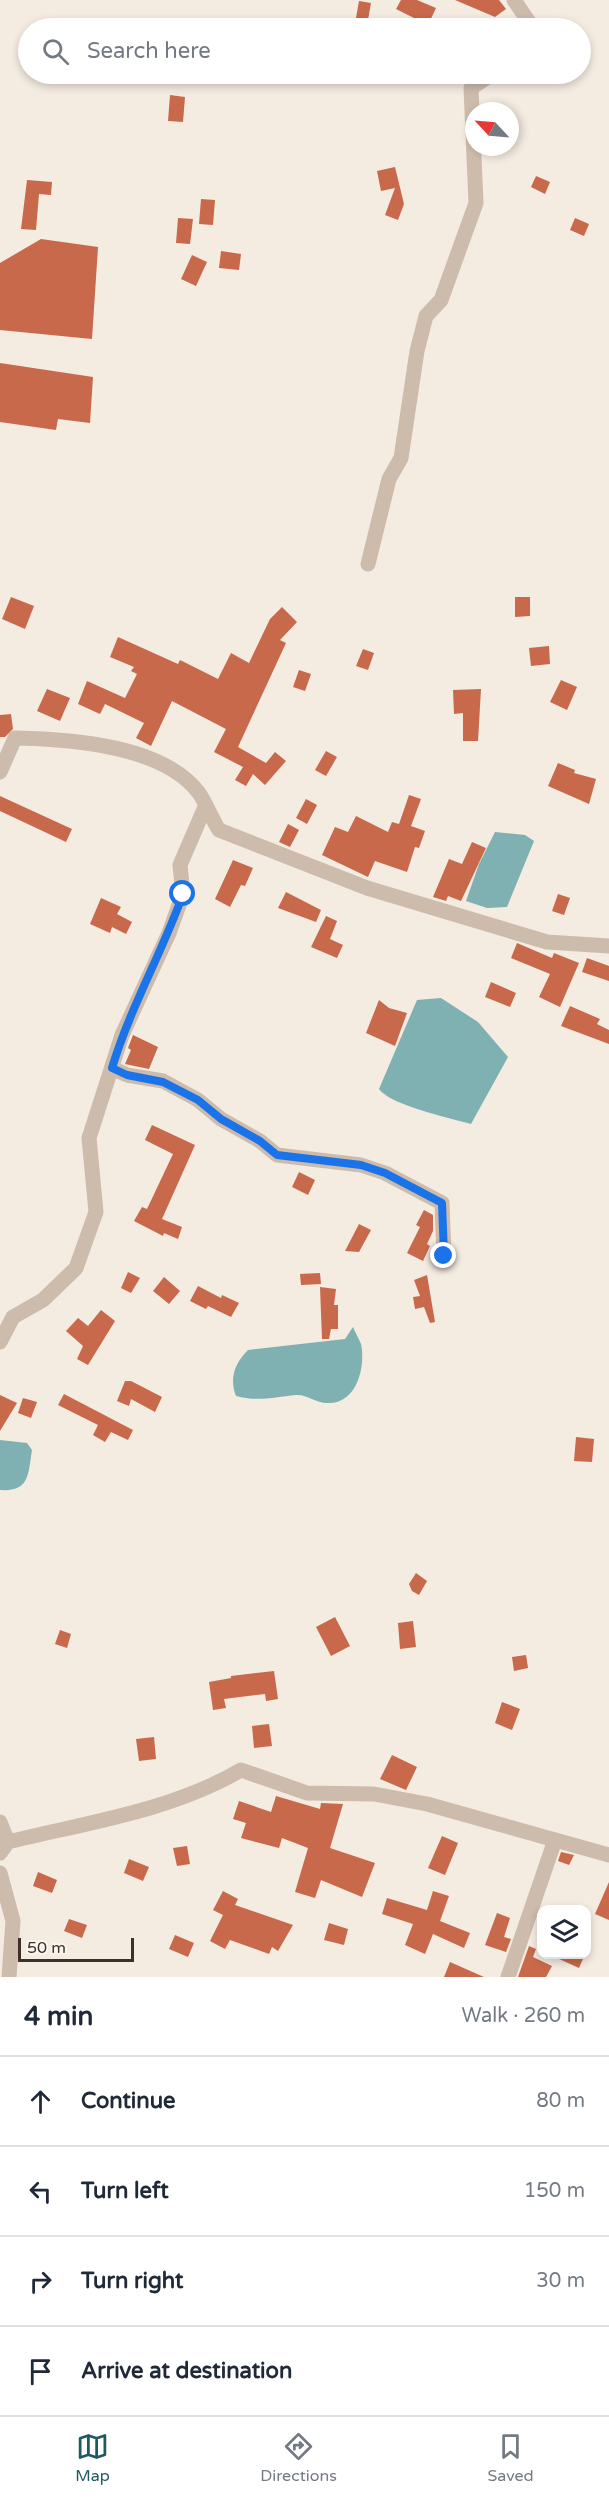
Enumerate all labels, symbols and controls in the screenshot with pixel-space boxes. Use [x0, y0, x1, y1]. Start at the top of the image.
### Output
search box [18, 18, 591, 84]
icon: search [39, 35, 72, 68]
text: Search here [87, 38, 211, 64]
north arrow [465, 102, 519, 156]
route start [169, 880, 195, 906]
route end [430, 1242, 456, 1268]
map controls [537, 1905, 591, 1959]
button: layers [537, 1905, 591, 1959]
scale bar [18, 1935, 134, 1962]
text: 50 m [27, 1938, 66, 1958]
text: 4 min [24, 2001, 93, 2032]
text: Walk · 260 m [462, 2004, 585, 2028]
icon: ahead [24, 2085, 57, 2118]
text: Continue [81, 2088, 176, 2114]
text: 80 m [536, 2089, 585, 2113]
icon: left [24, 2175, 57, 2208]
text: Turn left [81, 2178, 169, 2204]
text: 150 m [524, 2179, 585, 2203]
icon: right [24, 2265, 57, 2298]
text: Turn right [81, 2268, 183, 2294]
text: 30 m [536, 2269, 585, 2293]
icon: arrive [24, 2355, 57, 2388]
text: Arrive at destination [81, 2358, 292, 2384]
tab: Map [75, 2430, 110, 2486]
tab: Directions [260, 2430, 337, 2486]
tab: Saved [487, 2430, 534, 2486]

